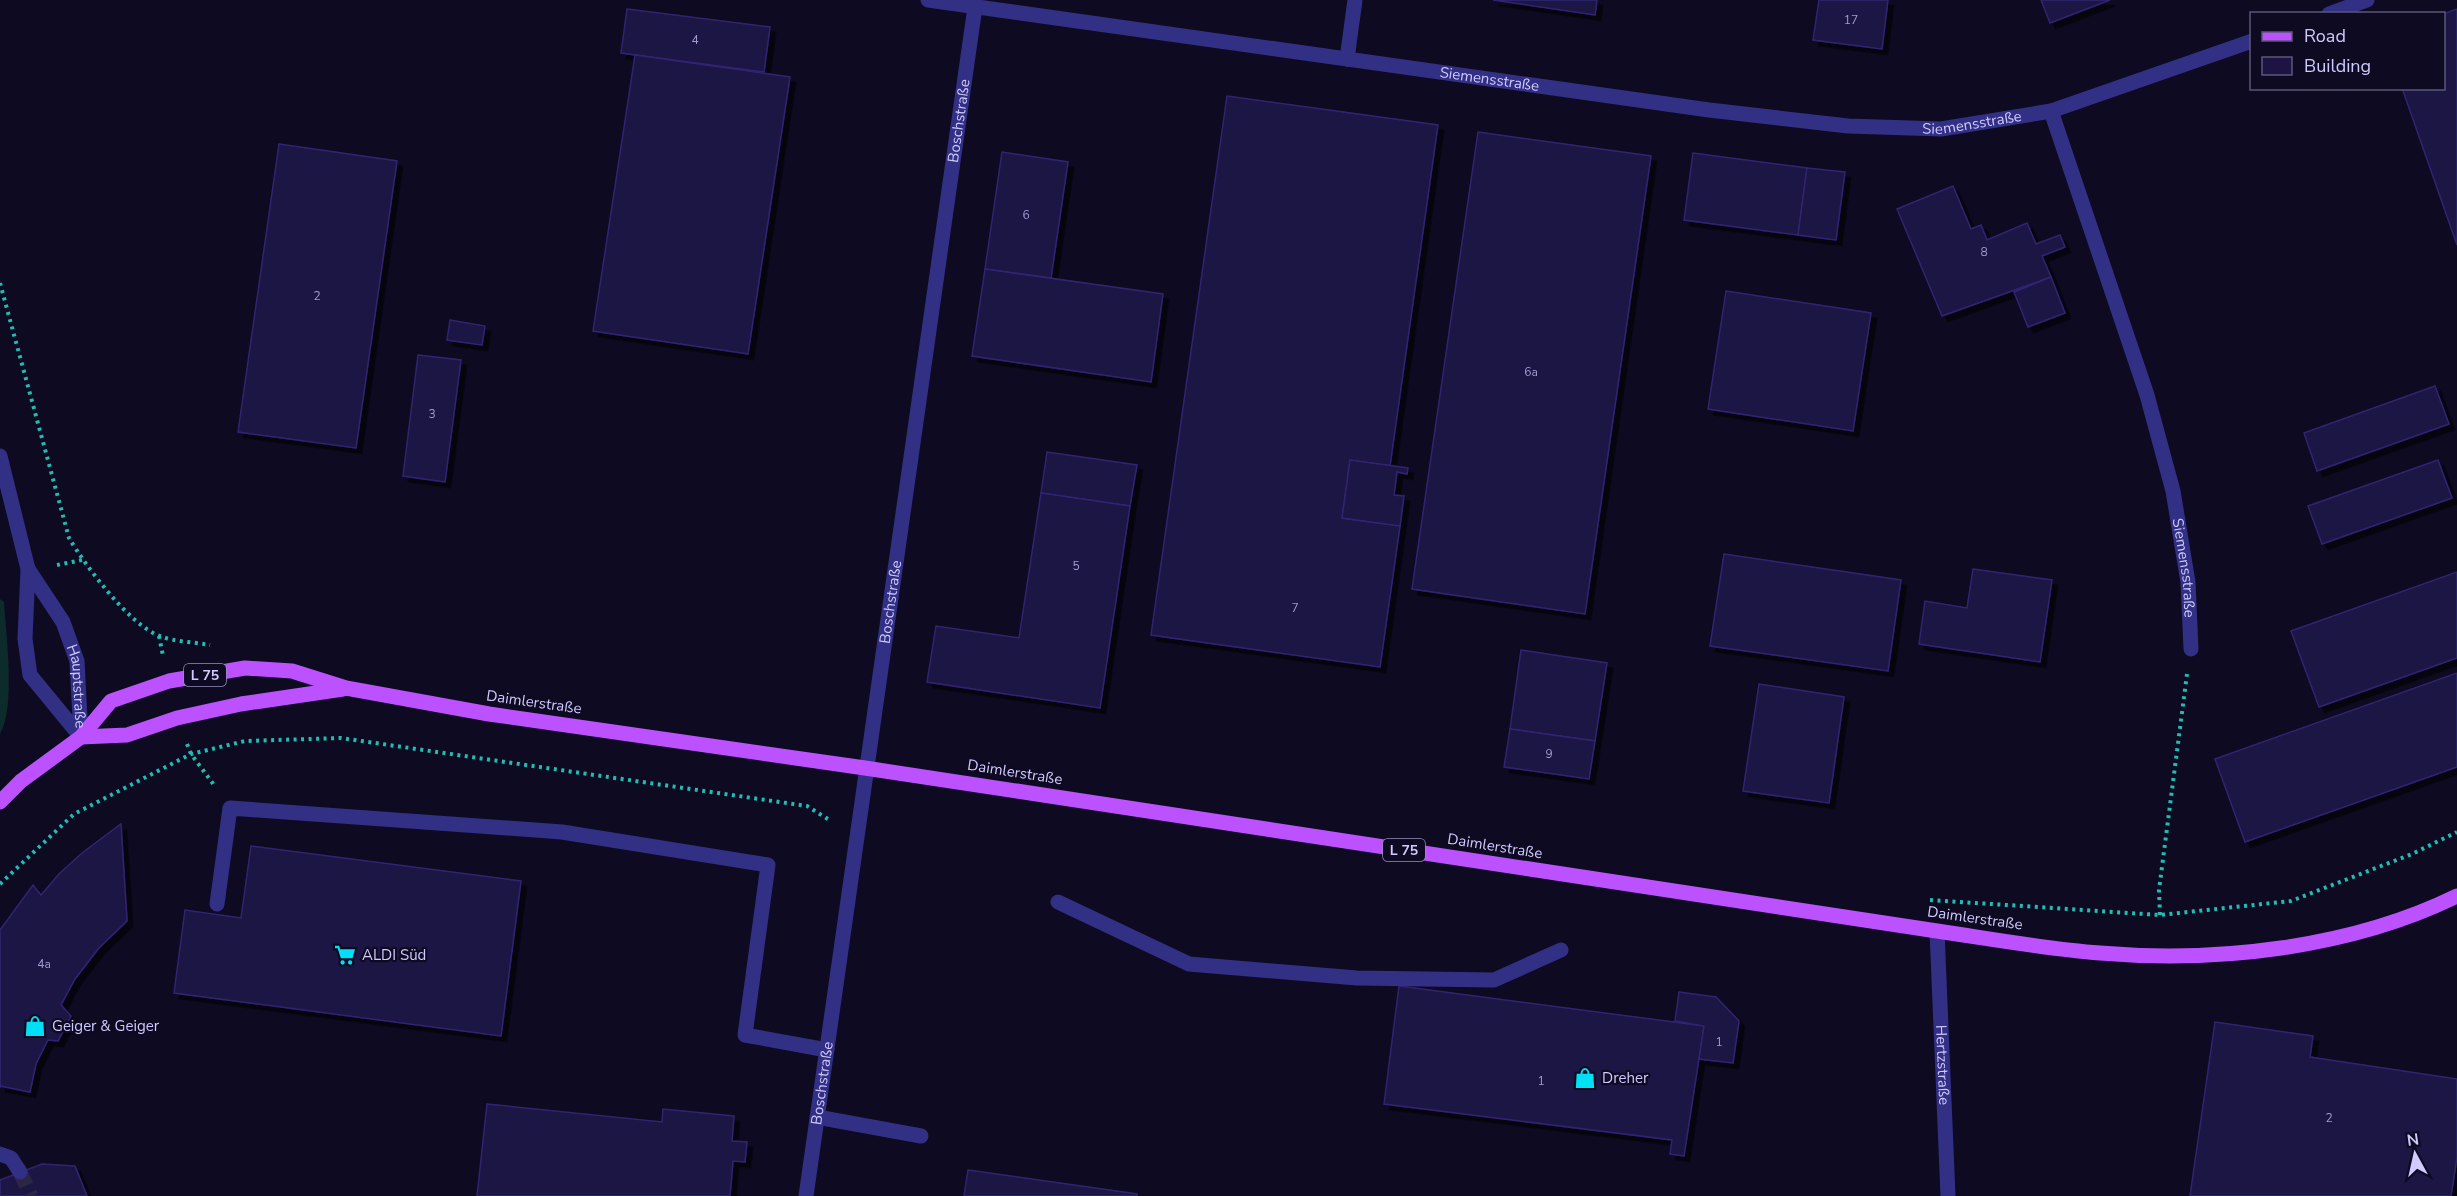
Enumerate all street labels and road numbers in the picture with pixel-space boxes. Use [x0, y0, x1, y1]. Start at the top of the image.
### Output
street label: Siemensstraße [1438, 62, 1540, 96]
street label: Boschstraße [943, 78, 975, 164]
street label: Siemensstraße [1922, 106, 2023, 139]
street label: Siemensstraße [2168, 517, 2200, 618]
street label: Boschstraße [875, 559, 906, 645]
street label: Hauptstraße [62, 641, 91, 729]
road number: L 75 [184, 664, 226, 686]
street label: Daimlerstraße [485, 685, 583, 719]
street label: Daimlerstraße [966, 755, 1064, 789]
street label: Daimlerstraße [1446, 829, 1544, 863]
road number: L 75 [1383, 839, 1425, 861]
street label: Daimlerstraße [1926, 901, 2024, 935]
street label: Hertzstraße [1931, 1024, 1954, 1105]
street label: Boschstraße [806, 1040, 838, 1126]

